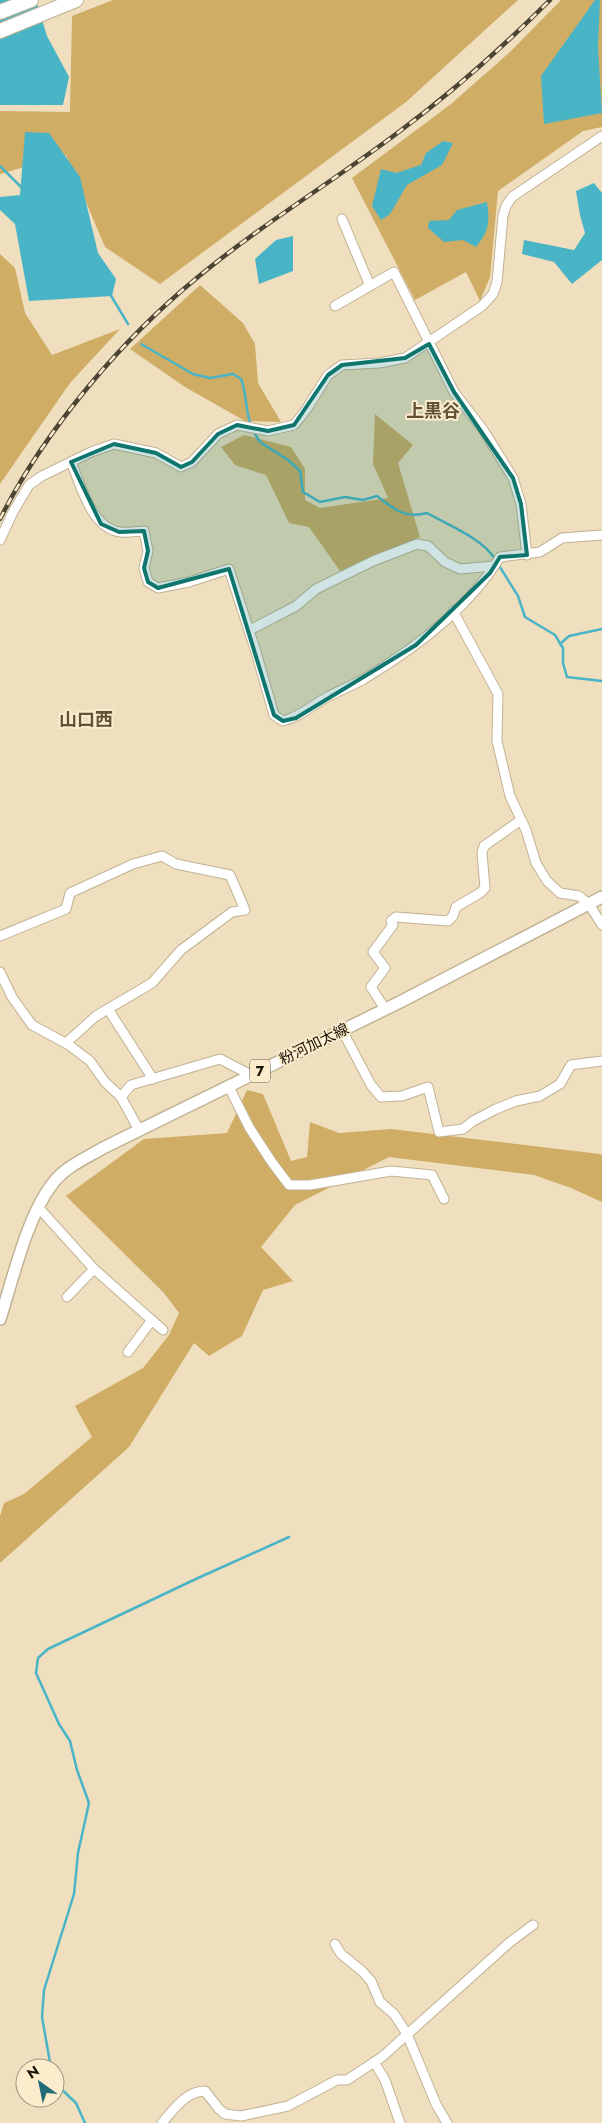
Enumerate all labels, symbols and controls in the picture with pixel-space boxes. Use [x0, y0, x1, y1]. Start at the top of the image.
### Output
district label: 上黒谷 [406, 398, 460, 424]
district label: 山口西 [59, 707, 113, 733]
street label: 粉河加太線 [275, 1018, 353, 1070]
road number: 7 [250, 1060, 270, 1082]
north arrow [15, 2058, 65, 2108]
text: N [23, 2061, 43, 2084]

